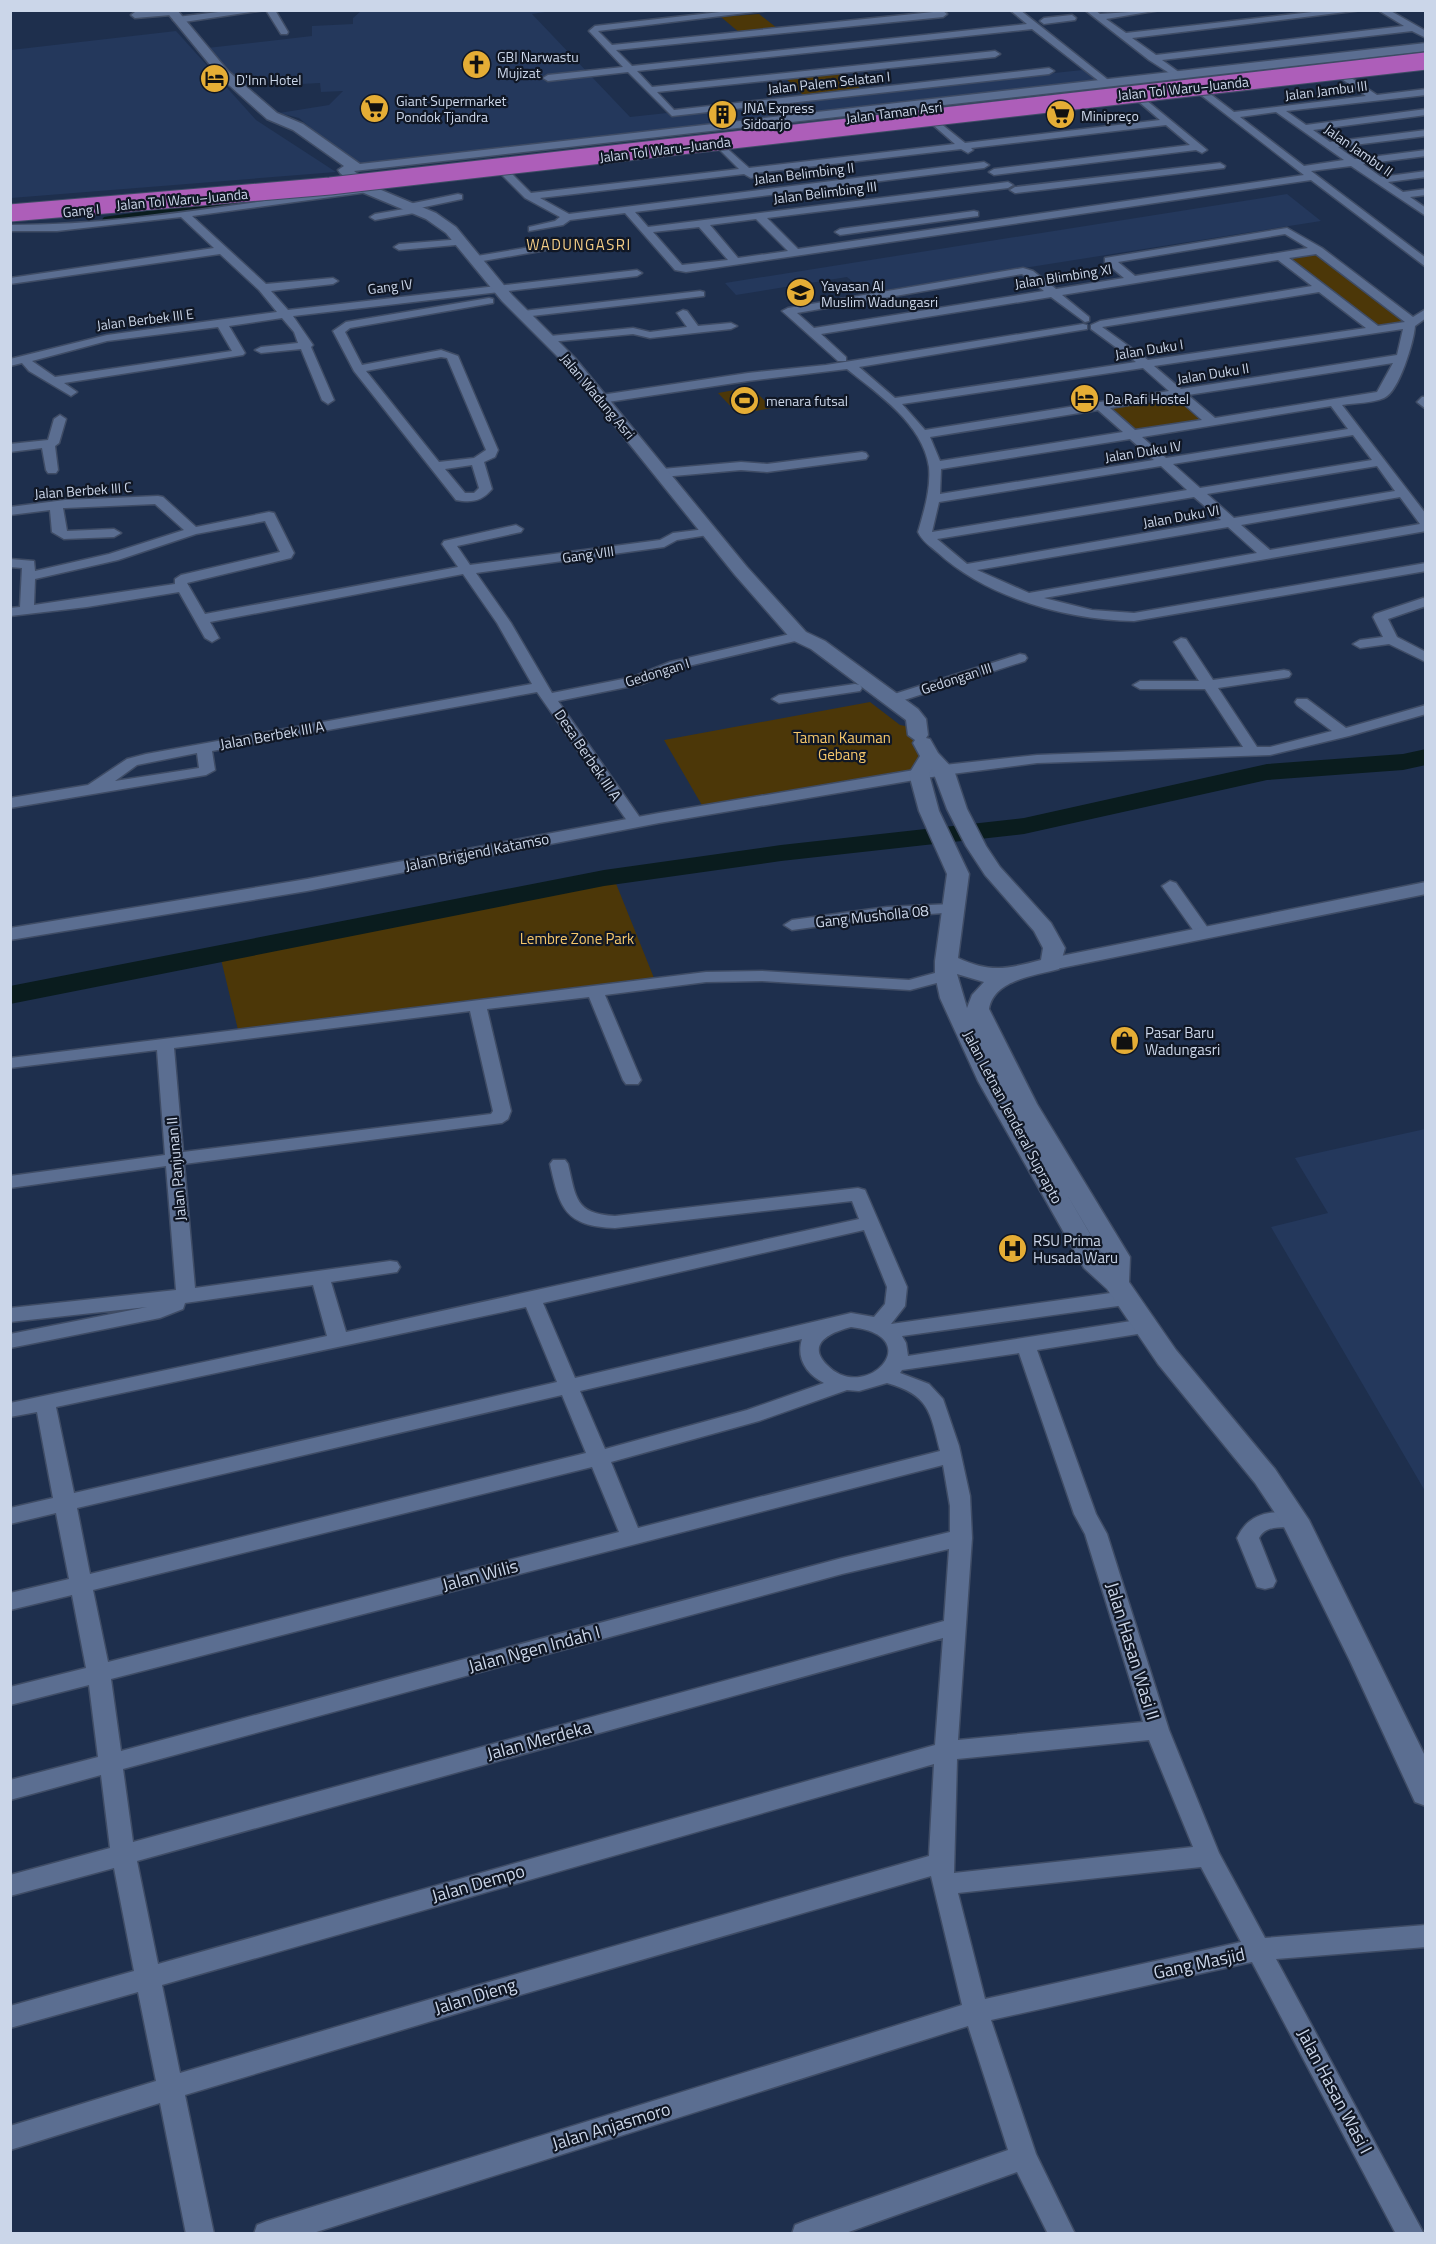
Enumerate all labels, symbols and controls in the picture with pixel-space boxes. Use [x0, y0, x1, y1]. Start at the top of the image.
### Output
place label: GBI Narwastu Mujizat [497, 46, 579, 83]
church icon: GBI Narwastu Mujizat [460, 48, 492, 80]
hotel icon: D'Inn Hotel [199, 63, 231, 95]
street label: Jalan Palem Selatan I [767, 65, 891, 99]
place label: D'Inn Hotel [236, 69, 301, 90]
street label: Jalan Tol Waru–Juanda [1116, 71, 1250, 105]
street label: Jalan Jambu III [1284, 75, 1368, 105]
place label: Giant Supermarket Pondok Tjandra [396, 90, 507, 127]
supermarket icon: Giant Supermarket Pondok Tjandra [359, 92, 391, 124]
street label: Jalan Taman Asri [845, 96, 943, 128]
place label: JNA Express Sidoarjo [743, 97, 814, 134]
building icon: JNA Express Sidoarjo [706, 99, 738, 131]
supermarket icon: Minipreço [1044, 99, 1076, 131]
place label: Minipreço [1081, 105, 1139, 126]
street label: Jalan Jambu II [1320, 119, 1398, 181]
street label: Jalan Tol Waru–Juanda [598, 131, 732, 167]
street label: Jalan Belimbing II [753, 156, 855, 190]
street label: Jalan Belimbing III [772, 175, 878, 209]
street label: Jalan Tol Waru–Juanda [115, 183, 249, 215]
street label: Gang I [62, 198, 100, 222]
district label: WADUNGASRI [526, 233, 632, 256]
street label: Jalan Blimbing XI [1013, 258, 1113, 294]
street label: Gang IV [366, 273, 414, 299]
place label: Yayasan Al Muslim Wadungasri [821, 275, 938, 312]
school or university icon: Yayasan Al Muslim Wadungasri [784, 277, 816, 309]
street label: Jalan Berbek III E [95, 303, 195, 335]
street label: Jalan Duku I [1113, 333, 1185, 365]
street label: Jalan Wadung Asri [556, 348, 640, 444]
street label: Jalan Duku II [1176, 357, 1250, 389]
hotel icon: Da Rafi Hostel [1068, 382, 1100, 414]
sports icon: menara futsal [729, 384, 761, 416]
place label: Da Rafi Hostel [1105, 388, 1189, 409]
place label: menara futsal [766, 390, 848, 411]
street label: Jalan Duku IV [1103, 435, 1183, 467]
street label: Jalan Berbek III C [34, 476, 133, 504]
street label: Jalan Duku VI [1141, 499, 1221, 533]
street label: Gang VIII [561, 540, 615, 568]
street label: Gedongan I [622, 652, 692, 692]
street label: Gedongan III [918, 657, 994, 699]
street label: Desa Berbek III A [549, 705, 627, 806]
street label: Jalan Berbek III A [218, 715, 326, 755]
park label: Taman Kauman Gebang [793, 726, 891, 766]
street label: Jalan Brigjend Katamso [403, 827, 551, 877]
street label: Gang Musholla 08 [814, 899, 930, 933]
park label: Lembre Zone Park [520, 927, 634, 950]
place label: Pasar Baru Wadungasri [1145, 1021, 1220, 1061]
shop icon: Pasar Baru Wadungasri [1108, 1025, 1140, 1057]
street label: Jalan Letnan Jenderal Suprapto [957, 1026, 1069, 1208]
street label: Jalan Panjunan II [160, 1116, 192, 1222]
place label: RSU Prima Husada Waru [1033, 1229, 1118, 1269]
hospital icon: RSU Prima Husada Waru [996, 1233, 1028, 1265]
street label: Jalan Wilis [439, 1552, 521, 1598]
street label: Jalan Hasan Wasi II [1099, 1579, 1167, 1723]
street label: Jalan Ngen Indah I [465, 1618, 603, 1680]
street label: Jalan Merdeka [484, 1713, 594, 1767]
street label: Jalan Dempo [428, 1857, 528, 1909]
street label: Gang Masjid [1151, 1940, 1247, 1986]
street label: Jalan Dieng [431, 1971, 519, 2021]
street label: Jalan Hasan Wasi I [1291, 2023, 1379, 2159]
street label: Jalan Anjasmoro [548, 2095, 674, 2157]

